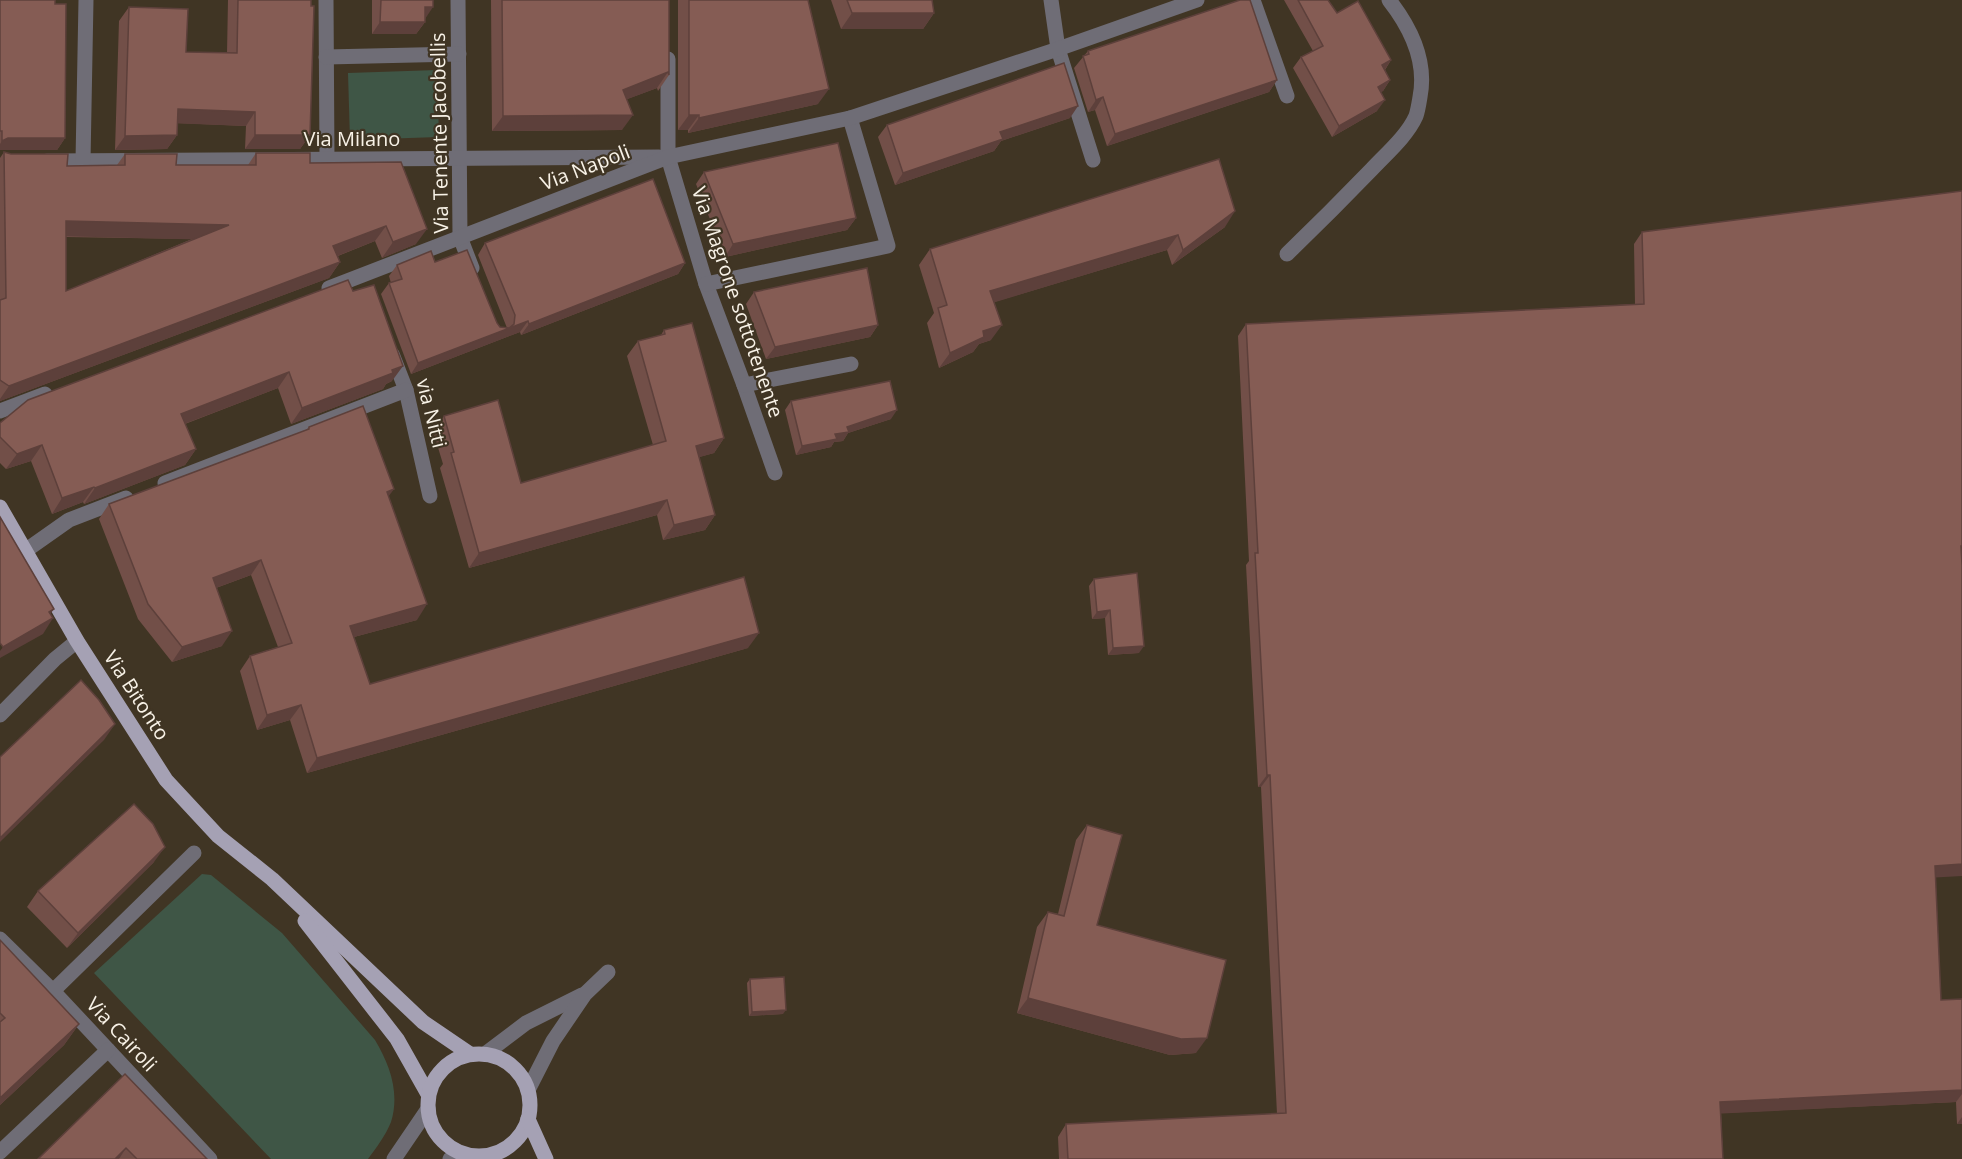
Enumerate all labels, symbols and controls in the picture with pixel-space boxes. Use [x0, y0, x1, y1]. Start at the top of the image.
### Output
street label: Via Tenente Jacobellis [424, 32, 454, 234]
street label: Via Milano [304, 125, 400, 152]
street label: Via Napoli [536, 138, 634, 196]
street label: Via Magrone sottotenente [686, 183, 790, 421]
street label: via Nitti [410, 375, 454, 451]
street label: Via Bitonto [98, 645, 176, 745]
street label: Via Cairoli [81, 991, 163, 1077]

